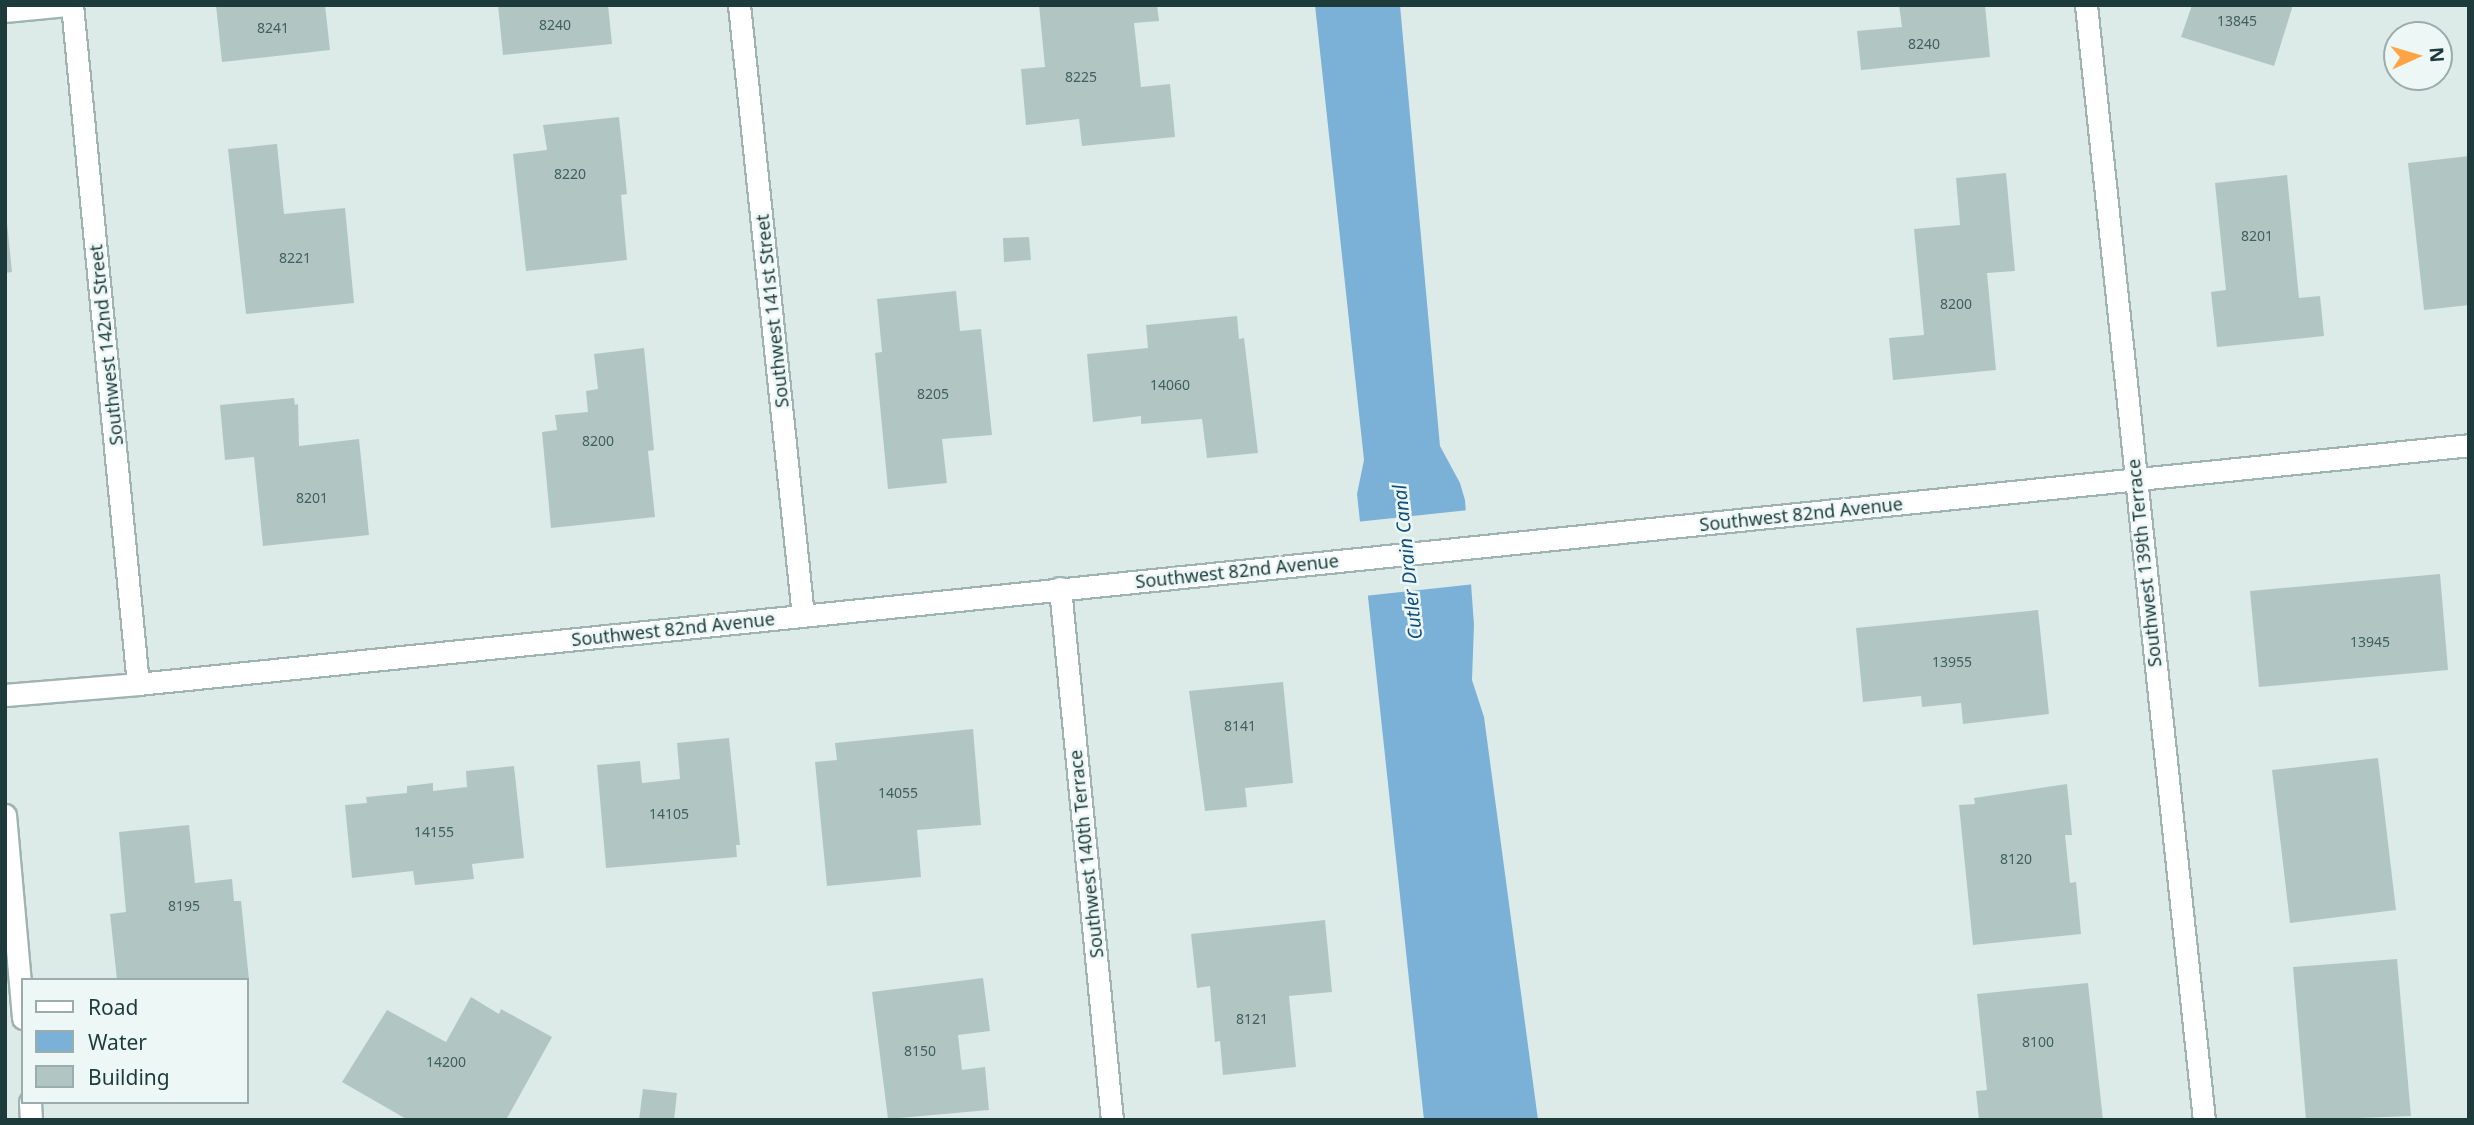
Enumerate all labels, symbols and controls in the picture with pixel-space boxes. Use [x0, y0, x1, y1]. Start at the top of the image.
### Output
house number: 13845 [2217, 13, 2257, 29]
house number: 8240 [539, 17, 571, 33]
house number: 8241 [257, 20, 289, 36]
north arrow [2383, 21, 2453, 91]
house number: 8240 [1908, 36, 1940, 52]
text: N [2423, 46, 2450, 63]
house number: 8225 [1065, 69, 1097, 85]
house number: 8220 [554, 166, 586, 182]
street label: Southwest 141st Street [751, 213, 793, 409]
house number: 8201 [2241, 228, 2273, 244]
street label: Southwest 142nd Street [85, 244, 127, 446]
house number: 8221 [279, 250, 311, 266]
house number: 8200 [1940, 296, 1972, 312]
house number: 14060 [1150, 377, 1190, 393]
house number: 8205 [917, 386, 949, 402]
house number: 8200 [582, 433, 614, 449]
street label: Southwest 139th Terrace [2122, 458, 2166, 668]
water label: Cutler Drain Canal [1389, 483, 1427, 641]
house number: 8201 [296, 490, 328, 506]
street label: Southwest 82nd Avenue [1698, 493, 1904, 535]
street label: Southwest 82nd Avenue [1134, 550, 1340, 592]
street label: Southwest 82nd Avenue [570, 608, 776, 650]
house number: 13945 [2350, 634, 2390, 650]
house number: 13955 [1932, 654, 1972, 670]
house number: 8141 [1224, 718, 1256, 734]
street label: Southwest 140th Terrace [1064, 749, 1108, 959]
house number: 14055 [878, 785, 918, 801]
house number: 14105 [649, 806, 689, 822]
house number: 14155 [414, 824, 454, 840]
house number: 8120 [2000, 851, 2032, 867]
house number: 8195 [168, 898, 200, 914]
legend [21, 978, 248, 1104]
text: Road [88, 993, 138, 1021]
house number: 8121 [1236, 1011, 1268, 1027]
text: Water [88, 1028, 147, 1056]
house number: 8100 [2022, 1034, 2054, 1050]
house number: 8150 [904, 1043, 936, 1059]
house number: 14200 [426, 1054, 466, 1070]
text: Building [88, 1063, 170, 1091]

